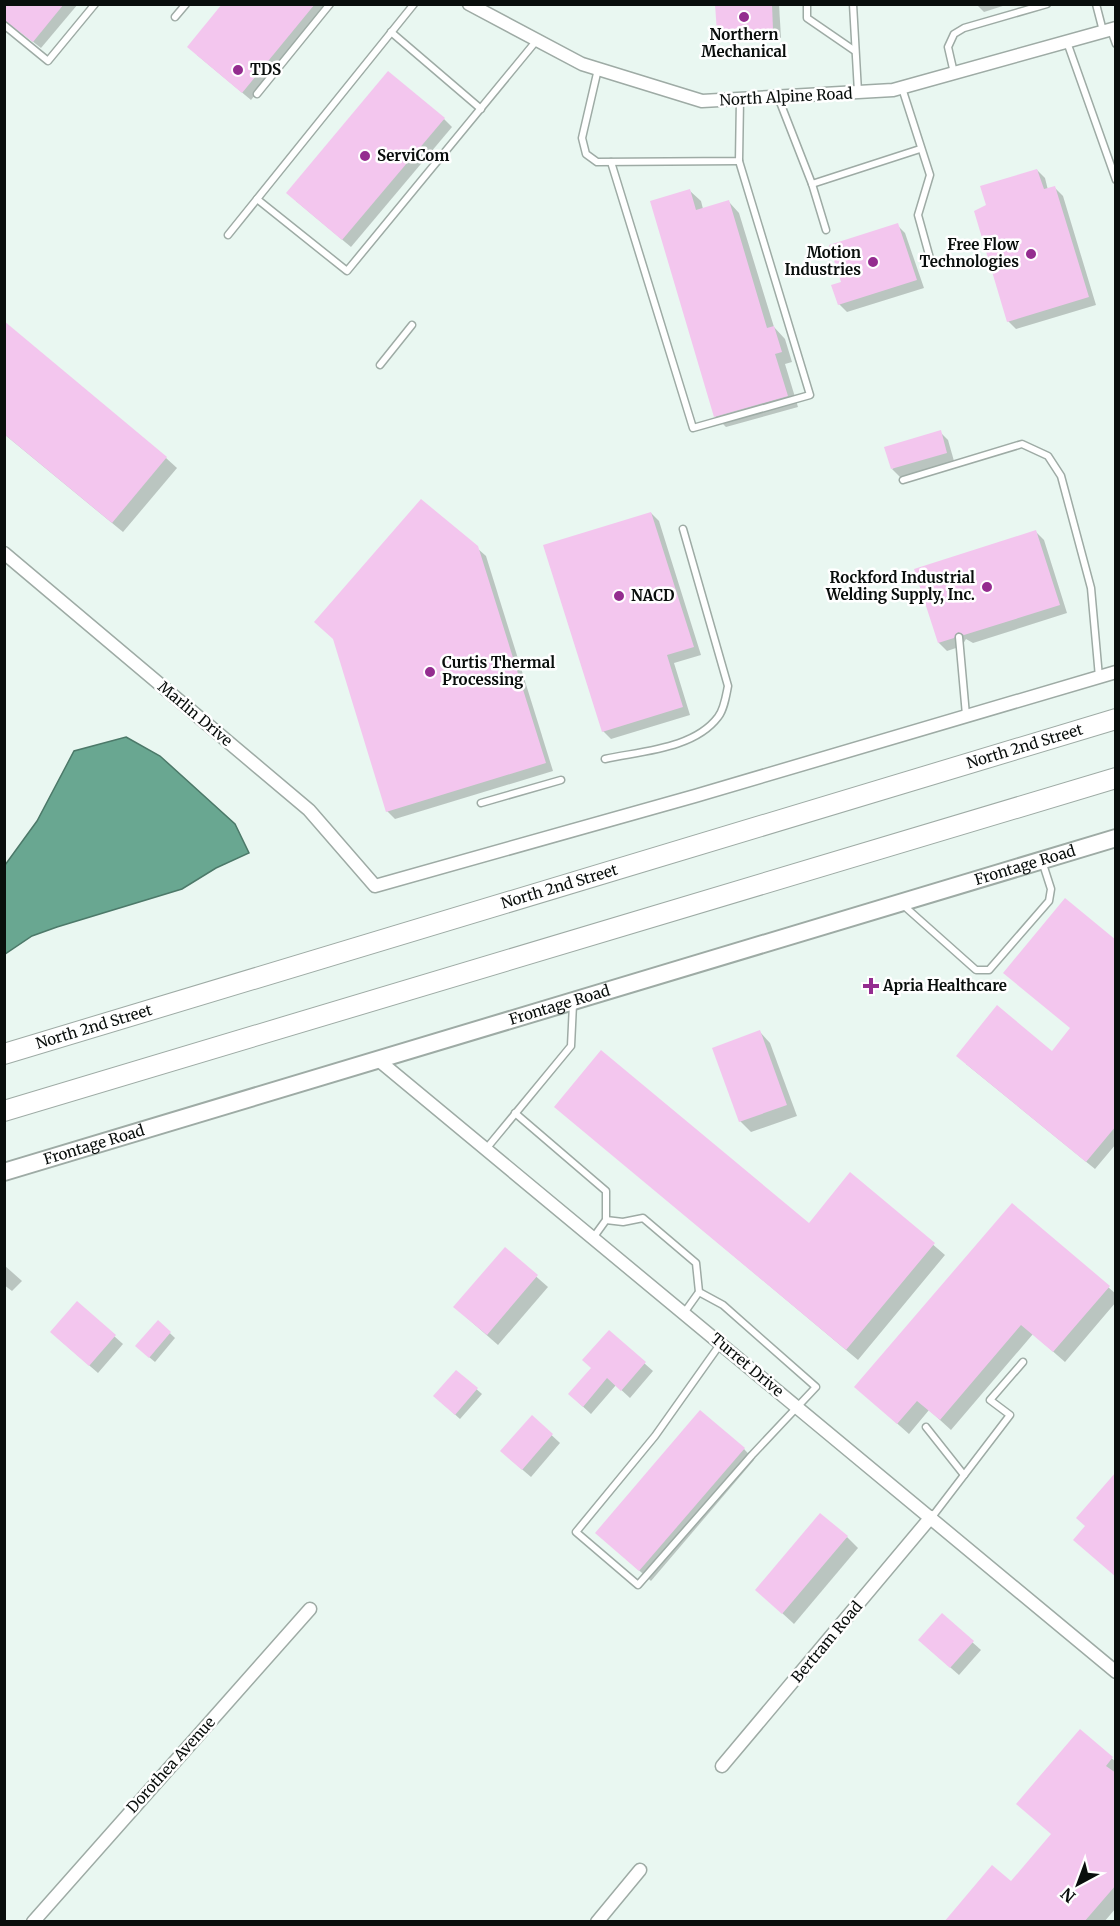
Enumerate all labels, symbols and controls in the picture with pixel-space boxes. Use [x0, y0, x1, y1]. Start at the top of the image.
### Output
marker: Northern Mechanical [737, 10, 751, 24]
place label: Northern Mechanical [701, 25, 787, 61]
place label: TDS [250, 60, 281, 79]
marker: TDS [231, 63, 245, 77]
street label: North Alpine Road [719, 84, 853, 109]
place label: ServiCom [377, 146, 449, 165]
marker: ServiCom [358, 149, 372, 163]
place label: Free Flow Technologies [920, 235, 1020, 271]
place label: Motion Industries [785, 243, 861, 279]
marker: Free Flow Technologies [1024, 247, 1038, 261]
marker: Motion Industries [866, 255, 880, 269]
place label: Rockford Industrial Welding Supply, Inc. [825, 568, 975, 605]
marker: Rockford Industrial Welding Supply, Inc. [980, 580, 994, 594]
place label: NACD [631, 586, 674, 605]
marker: NACD [612, 589, 626, 603]
place label: Curtis Thermal Processing [442, 653, 555, 689]
marker: Curtis Thermal Processing [423, 665, 437, 679]
street label: Marlin Drive [154, 677, 236, 750]
street label: North 2nd Street [964, 720, 1085, 773]
street label: Frontage Road [972, 841, 1078, 889]
street label: North 2nd Street [499, 860, 620, 913]
place label: Apria Healthcare [882, 976, 1007, 995]
marker: Apria Healthcare [864, 979, 878, 993]
street label: Frontage Road [507, 981, 612, 1029]
street label: North 2nd Street [33, 1000, 154, 1053]
street label: Frontage Road [41, 1120, 147, 1169]
street label: Turret Drive [707, 1329, 788, 1401]
street label: Bertram Road [787, 1597, 866, 1686]
street label: Dorothea Avenue [122, 1712, 219, 1817]
north arrow [1048, 1854, 1108, 1914]
text: N [1057, 1883, 1079, 1907]

